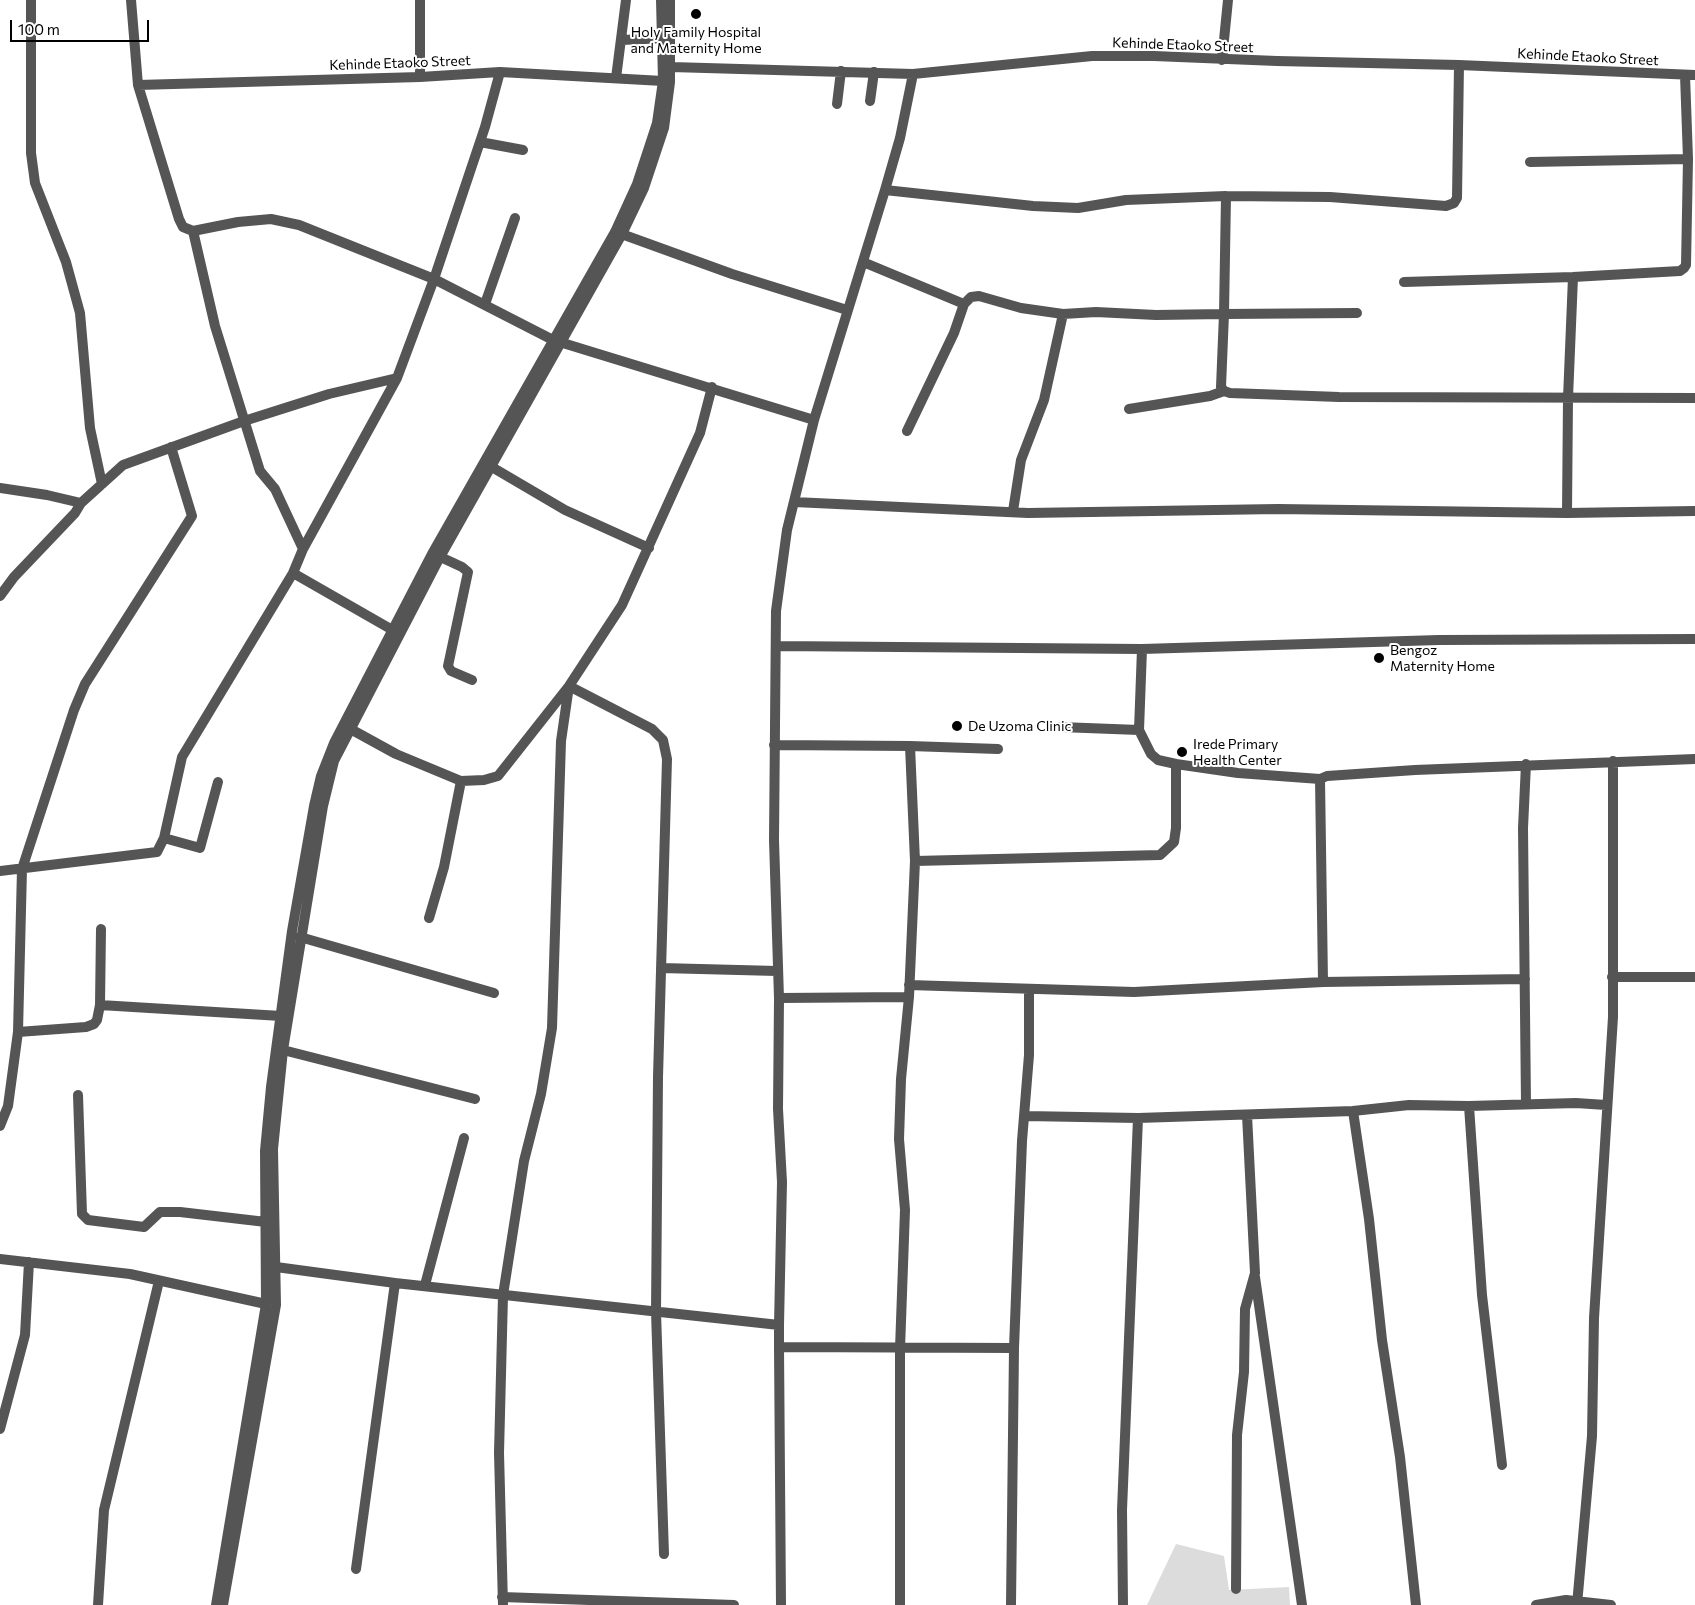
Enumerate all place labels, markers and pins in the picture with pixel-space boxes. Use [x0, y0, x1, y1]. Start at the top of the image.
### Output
marker: Holy Family Hospital and Maternity Home [689, 7, 703, 21]
place label: Holy Family Hospital and Maternity Home [630, 24, 762, 56]
place label: Bengoz Maternity Home [1390, 642, 1495, 674]
marker: Bengoz Maternity Home [1372, 651, 1386, 665]
place label: De Uzoma Clinic [968, 718, 1071, 734]
marker: De Uzoma Clinic [950, 719, 964, 733]
place label: Irede Primary Health Center [1193, 736, 1282, 769]
marker: Irede Primary Health Center [1175, 745, 1189, 759]

